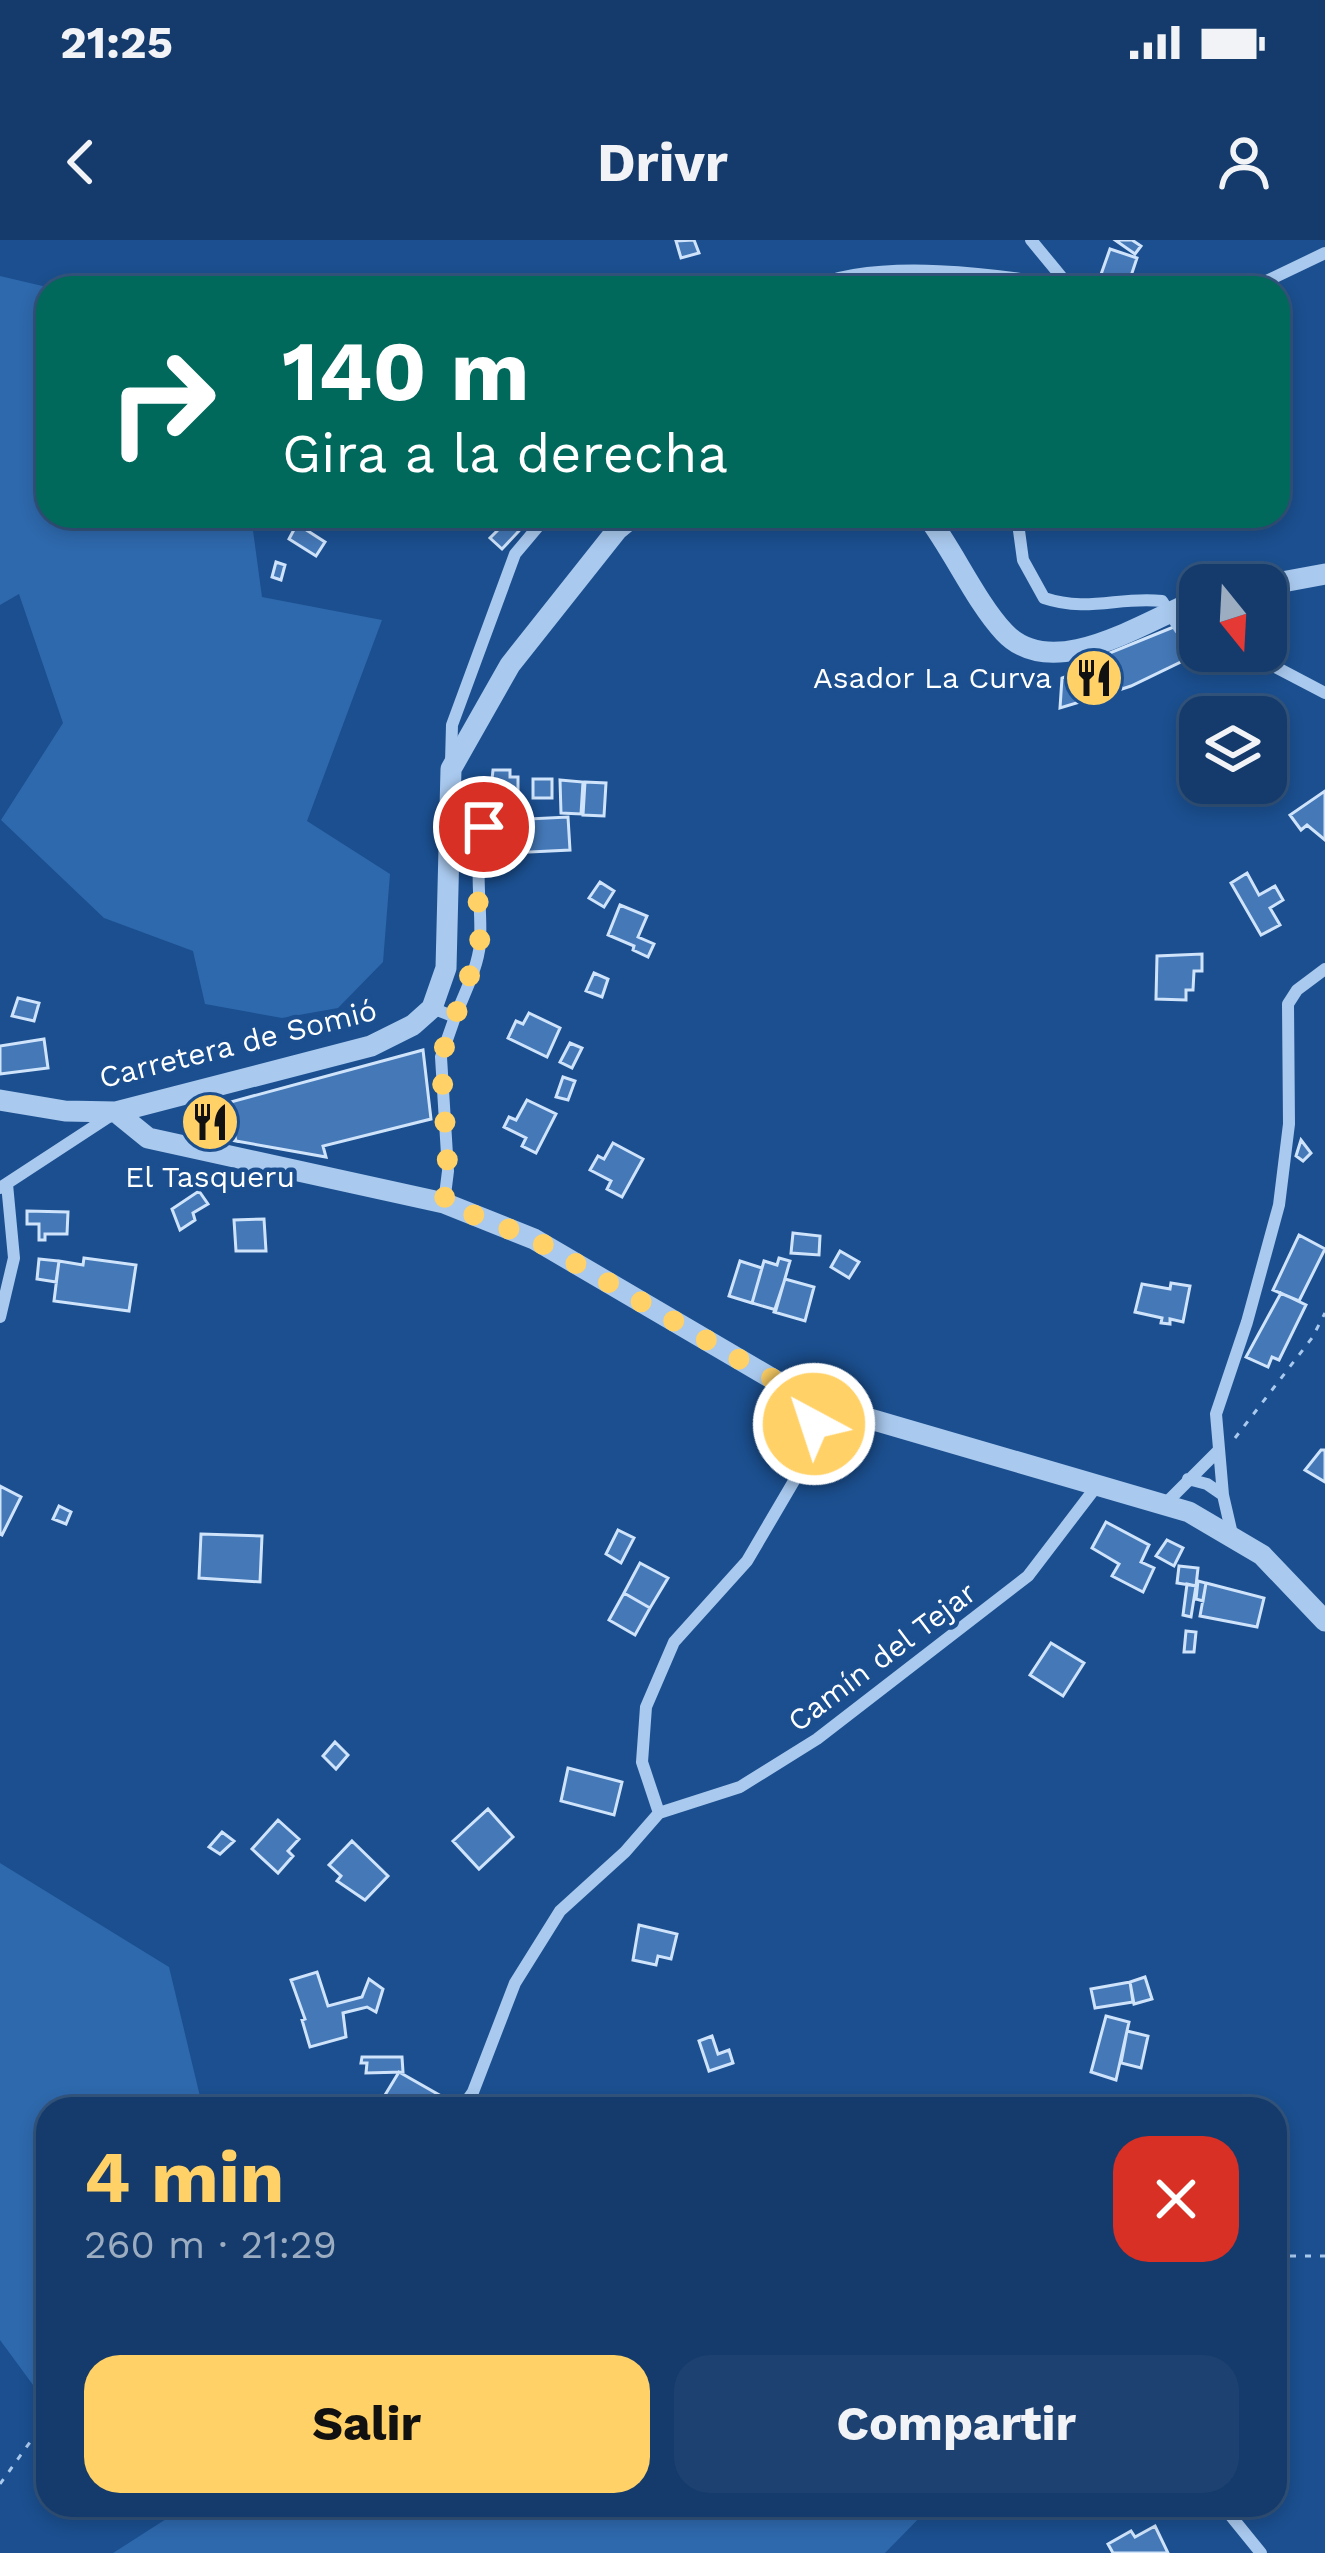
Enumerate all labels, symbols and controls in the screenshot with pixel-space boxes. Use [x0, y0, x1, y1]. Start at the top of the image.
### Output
text: 21:25 [60, 16, 173, 69]
icon: back [48, 129, 114, 195]
icon: person [1211, 129, 1277, 195]
text: Drivr [597, 131, 728, 194]
text: 140 m [282, 322, 530, 420]
icon: right [84, 324, 240, 480]
text: Gira a la derecha [282, 422, 728, 485]
north arrow [1179, 564, 1287, 672]
map controls [1179, 564, 1287, 804]
restaurant icon: Asador La Curva [1063, 647, 1125, 709]
place label: Asador La Curva [813, 660, 1052, 695]
button: layers [1179, 696, 1287, 804]
pin [433, 776, 535, 878]
icon: arrive [451, 794, 517, 860]
street label: Carretera de Somió [95, 992, 380, 1095]
restaurant icon: El Tasqueru [179, 1091, 241, 1153]
place label: El Tasqueru [125, 1159, 295, 1194]
position arrow [751, 1361, 877, 1487]
street label: Camín del Tejar [781, 1575, 982, 1739]
text: 4 min [84, 2135, 284, 2219]
button: close [1113, 2136, 1239, 2262]
text: 260 m · 21:29 [84, 2222, 337, 2267]
button: Salir [84, 2355, 650, 2493]
button: Compartir [674, 2355, 1239, 2493]

